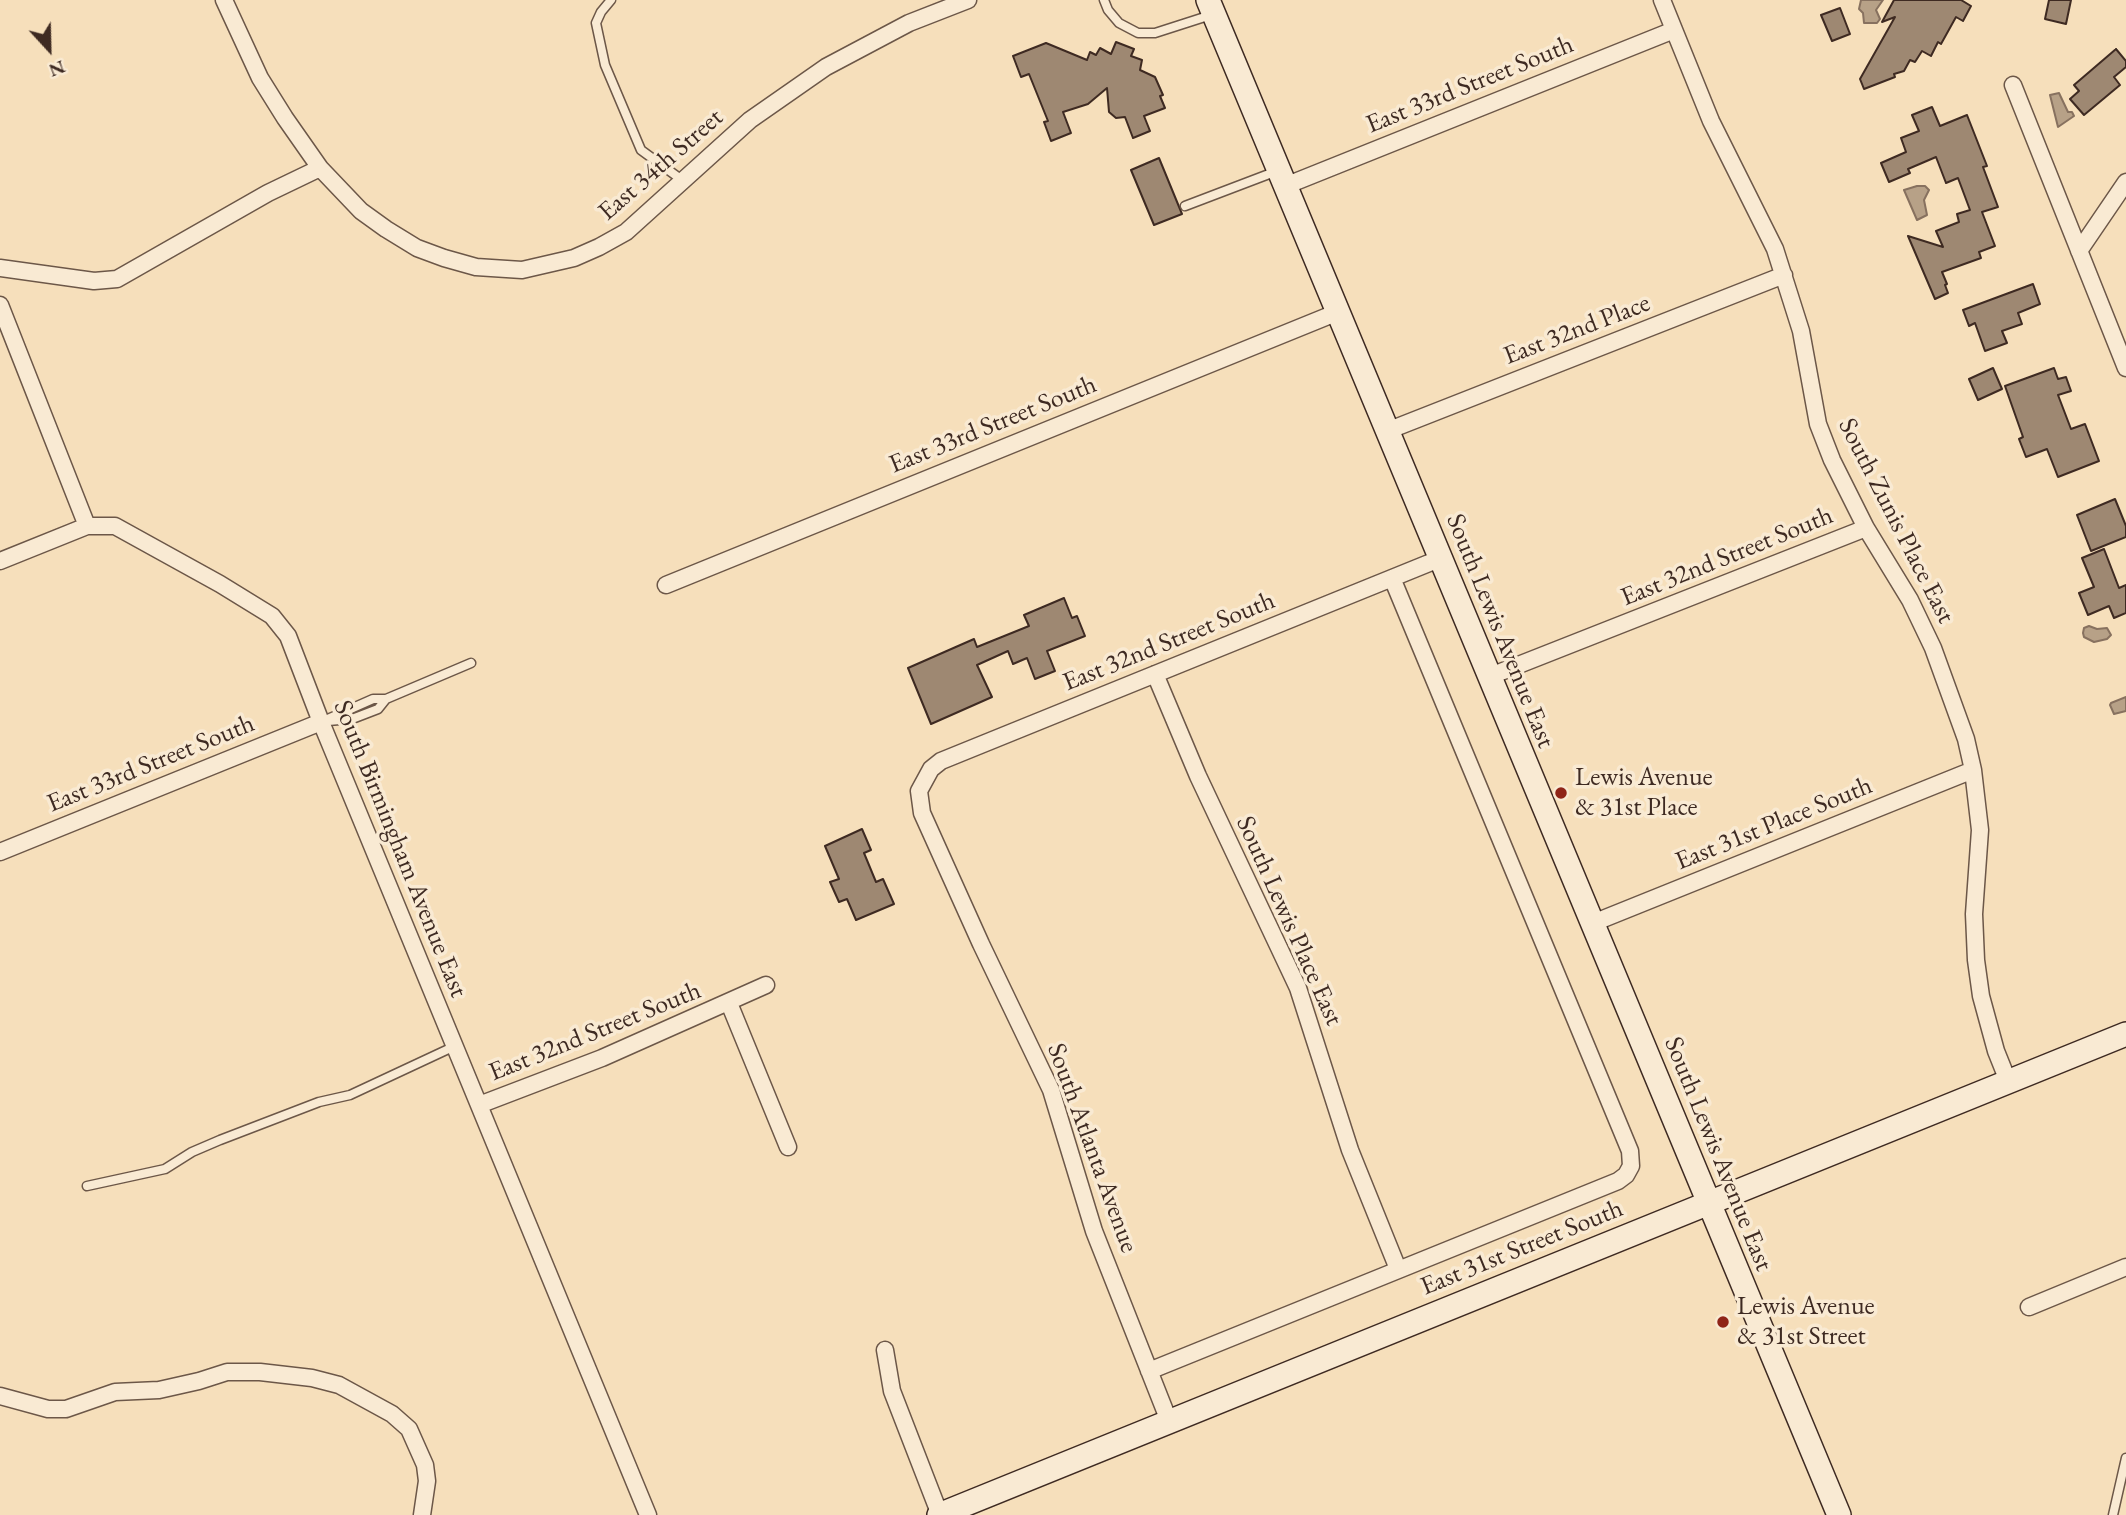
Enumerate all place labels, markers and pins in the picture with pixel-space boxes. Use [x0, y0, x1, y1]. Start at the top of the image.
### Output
place label: Lewis Avenue & 31st Place [1575, 762, 1713, 824]
marker: Lewis Avenue & 31st Place [1553, 785, 1569, 801]
place label: Lewis Avenue & 31st Street [1737, 1291, 1875, 1352]
marker: Lewis Avenue & 31st Street [1715, 1314, 1731, 1330]

